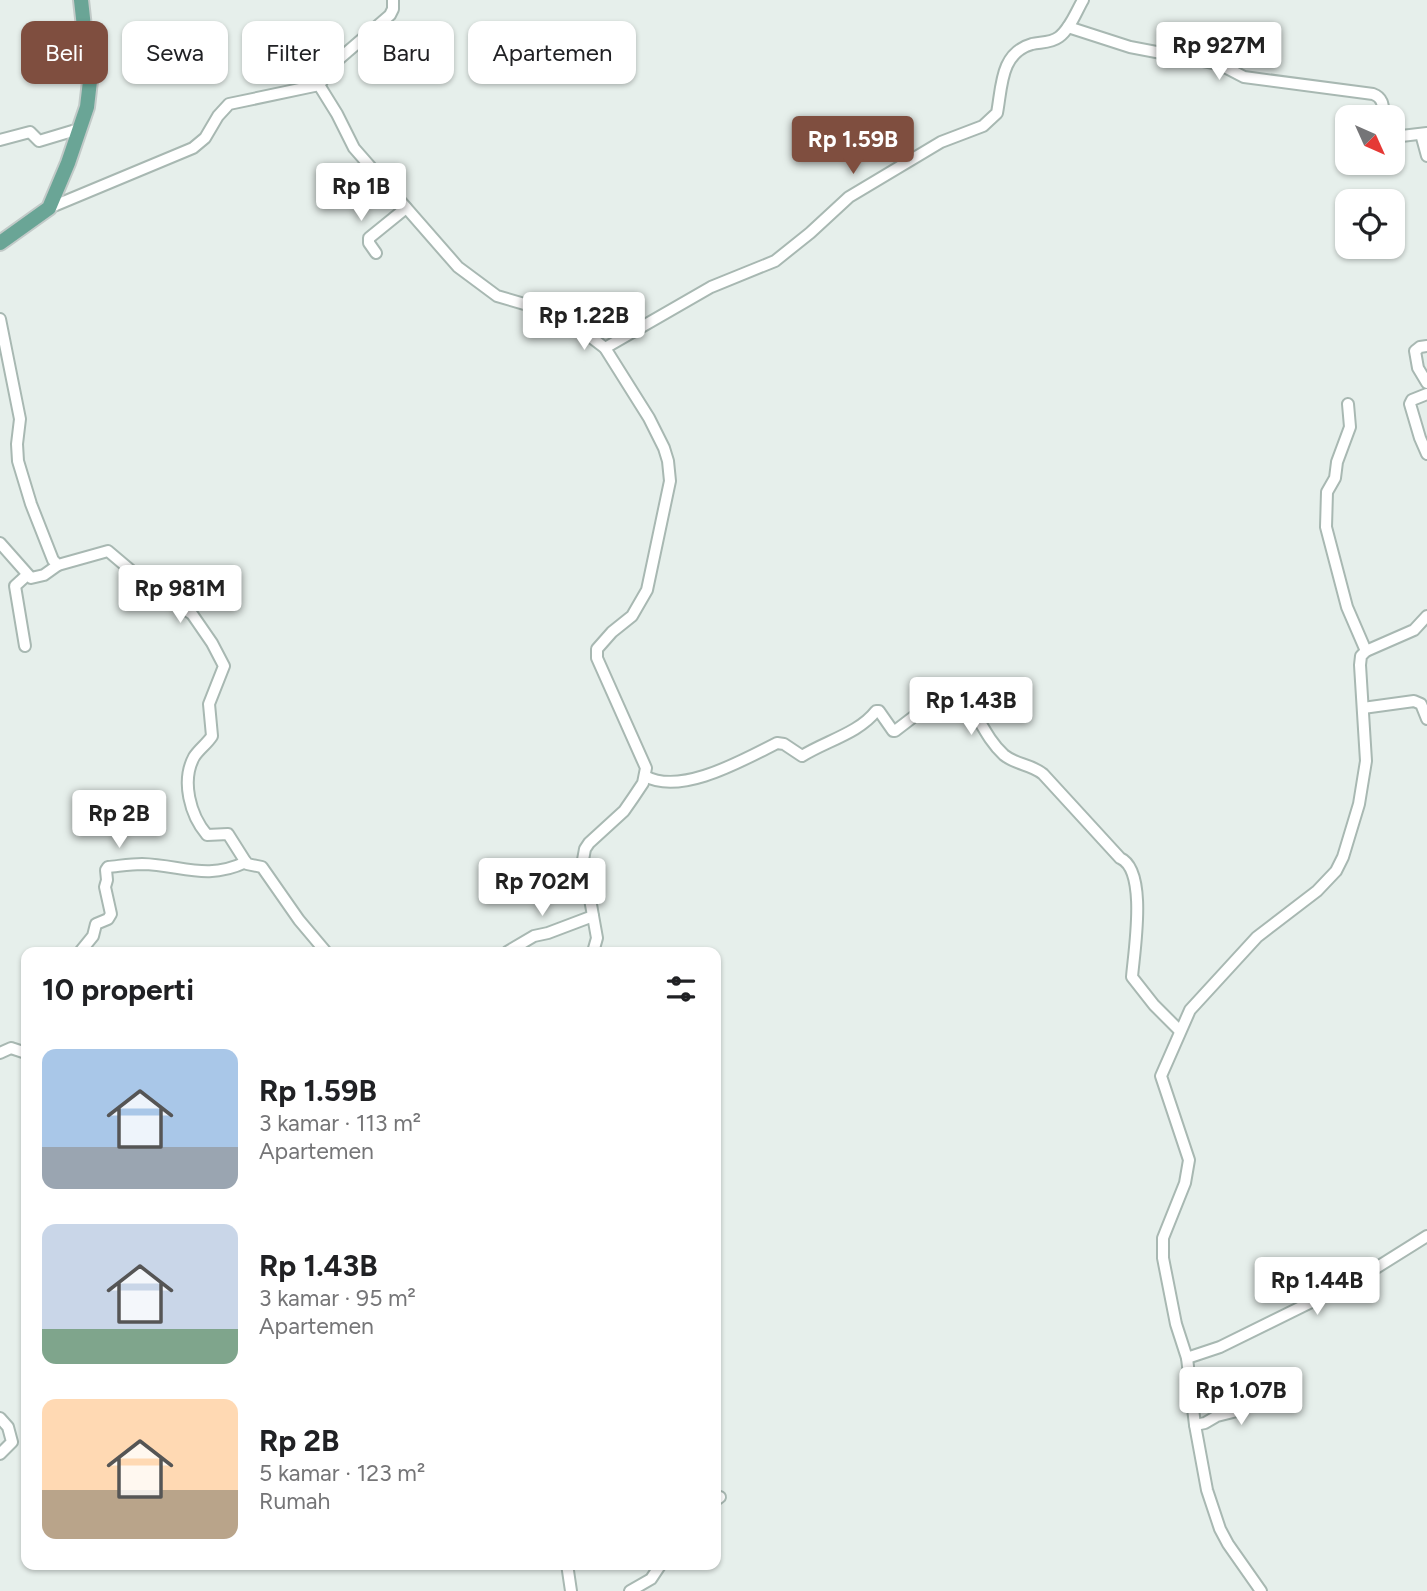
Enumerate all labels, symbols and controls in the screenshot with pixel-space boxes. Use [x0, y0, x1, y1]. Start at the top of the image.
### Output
chip: Beli [21, 21, 108, 84]
chip: Sewa [122, 21, 228, 84]
chip: Filter [242, 21, 344, 84]
chip: Baru [358, 21, 454, 84]
chip: Apartemen [468, 21, 636, 84]
pin: Rp 927M [1154, 22, 1284, 82]
text: Rp 927M [1172, 31, 1266, 59]
north arrow [1335, 105, 1405, 175]
map controls [1335, 105, 1405, 259]
pin: Rp 1.59B [781, 116, 925, 176]
text: Rp 1.59B [808, 125, 898, 153]
pin: Rp 1B [312, 164, 410, 223]
text: Rp 1B [332, 172, 390, 200]
button: locate [1335, 189, 1405, 259]
pin: Rp 1.22B [512, 292, 656, 352]
text: Rp 1.22B [539, 301, 629, 329]
pin: Rp 981M [115, 566, 245, 625]
text: Rp 981M [135, 574, 225, 602]
pin: Rp 1.43B [899, 678, 1043, 737]
text: Rp 1.43B [926, 686, 1016, 714]
pin: Rp 2B [70, 790, 168, 850]
text: Rp 2B [88, 799, 150, 827]
pin: Rp 702M [477, 858, 607, 918]
text: Rp 702M [495, 867, 589, 895]
icon: filters [662, 970, 700, 1008]
text: 10 properti [42, 971, 194, 1008]
text: Rp 1.59B [259, 1072, 377, 1109]
icon: home [98, 1077, 182, 1161]
text: 3 kamar · 113 m² [259, 1109, 421, 1137]
text: Apartemen [259, 1137, 374, 1165]
text: Rp 1.43B [259, 1247, 378, 1284]
icon: home [98, 1252, 182, 1336]
pin: Rp 1.44B [1245, 1258, 1389, 1317]
text: Rp 1.44B [1271, 1266, 1363, 1294]
text: 3 kamar · 95 m² [259, 1284, 416, 1312]
text: Apartemen [259, 1312, 374, 1340]
pin: Rp 1.07B [1169, 1368, 1313, 1427]
text: Rp 1.07B [1195, 1376, 1287, 1404]
text: Rp 2B [259, 1422, 339, 1459]
icon: home [98, 1427, 182, 1511]
text: 5 kamar · 123 m² [259, 1459, 425, 1487]
text: Rumah [259, 1487, 330, 1515]

